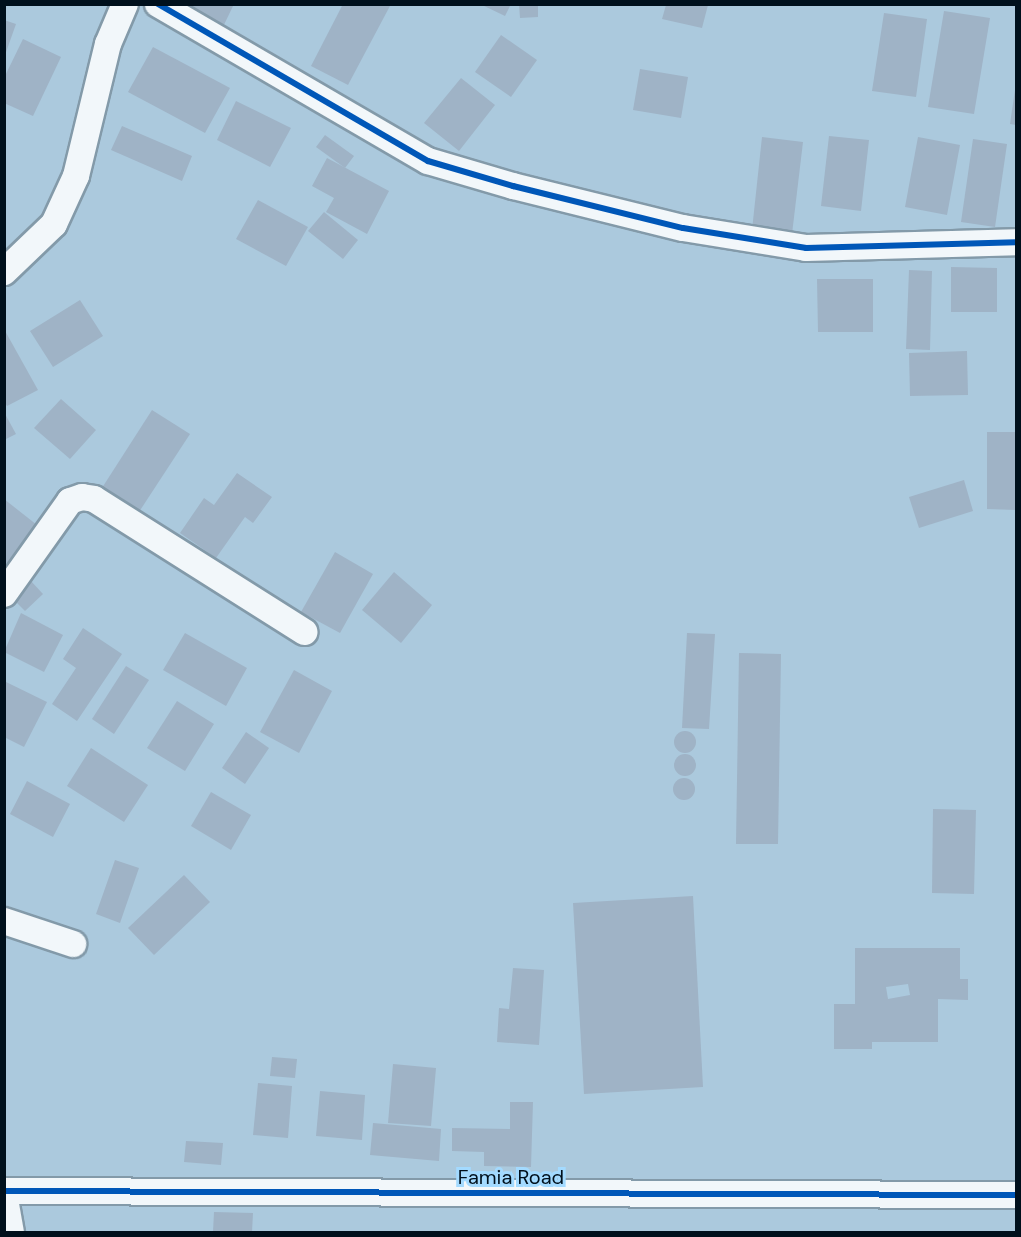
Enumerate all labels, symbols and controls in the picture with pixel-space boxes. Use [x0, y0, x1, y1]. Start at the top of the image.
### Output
street label: Famia Road [458, 1165, 564, 1189]

